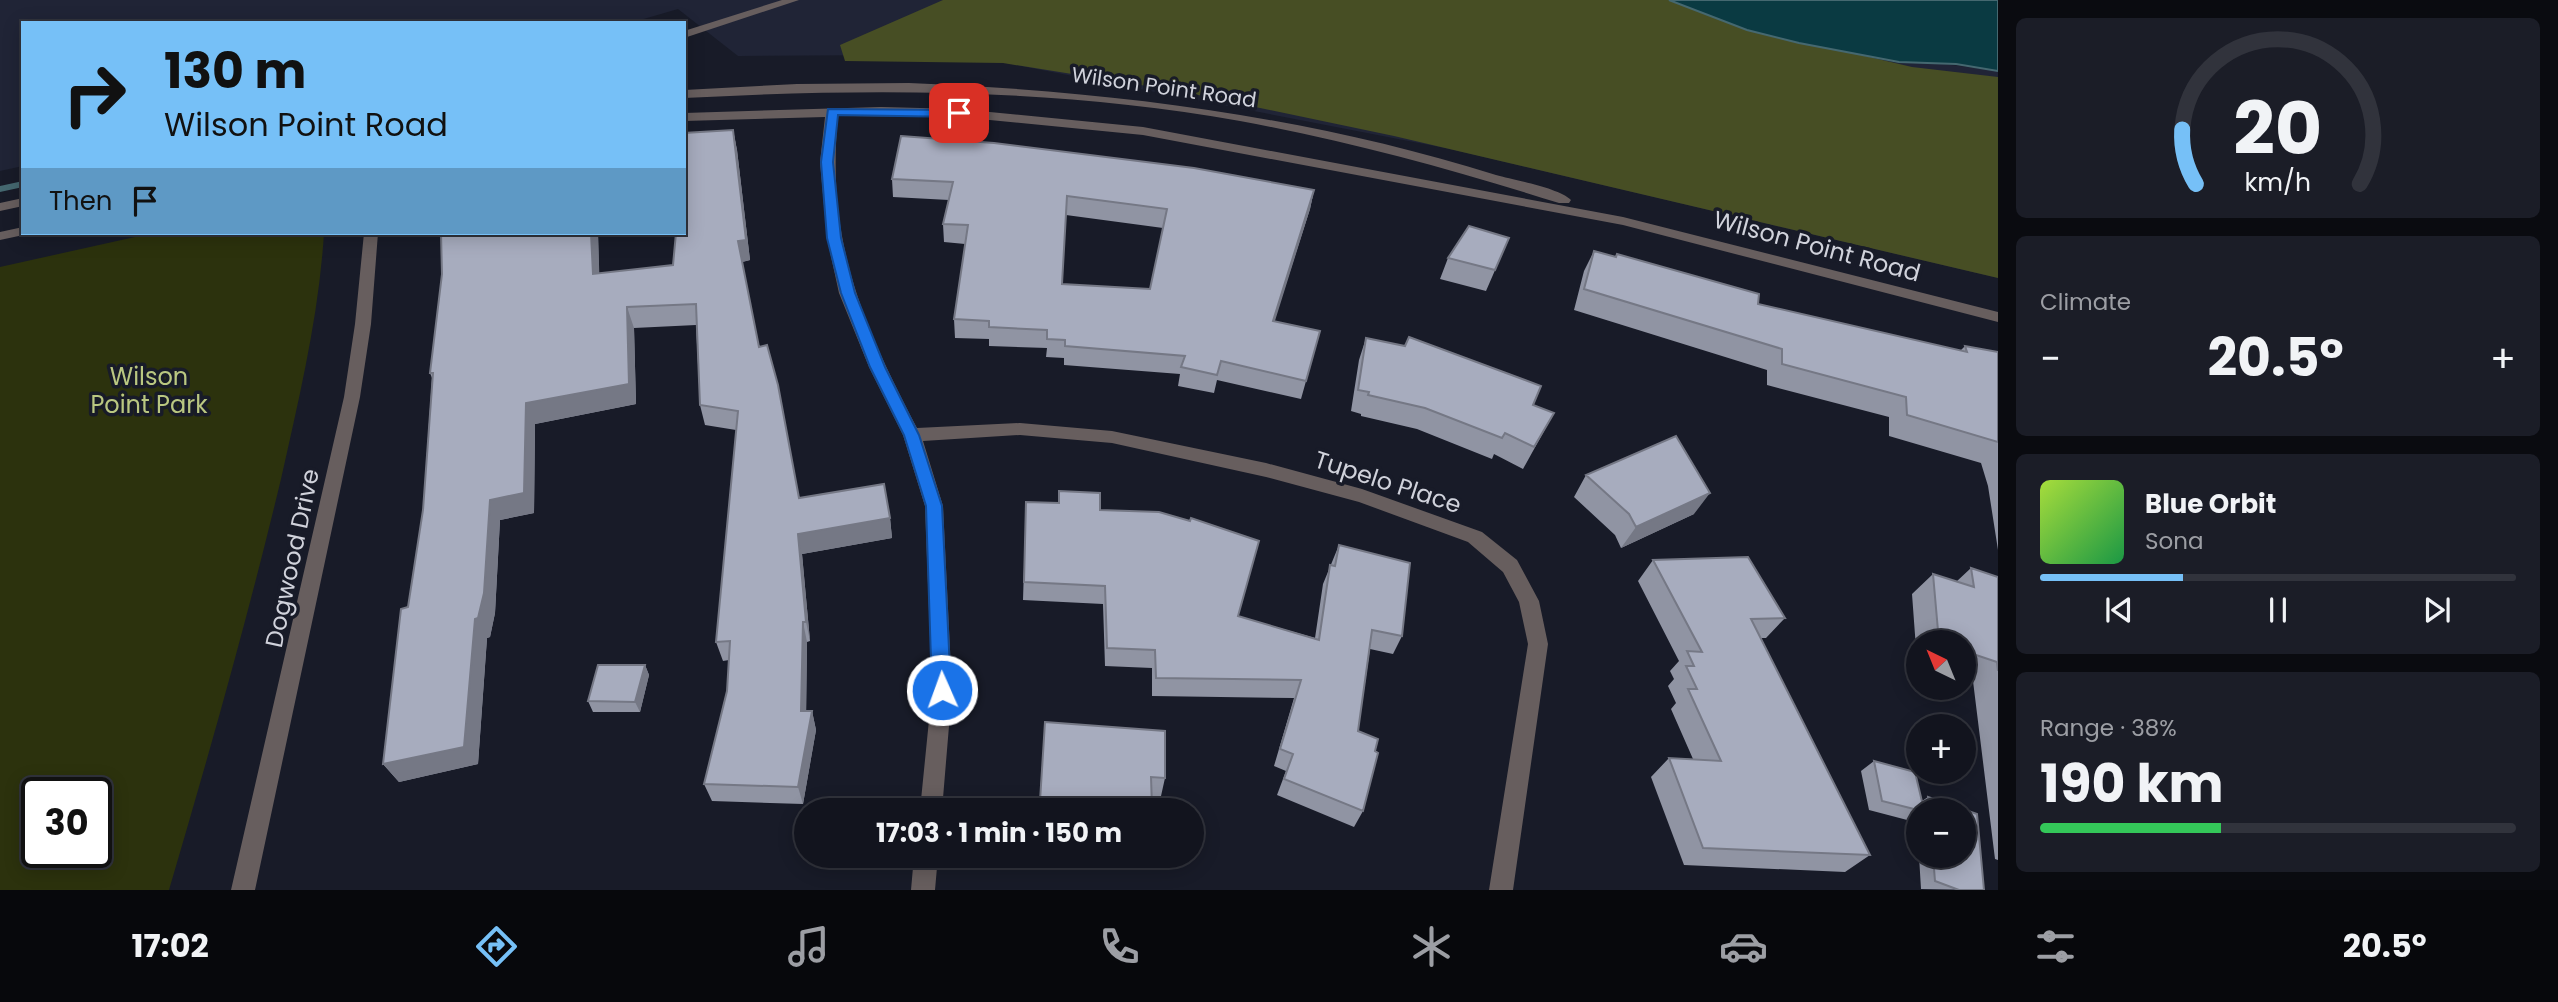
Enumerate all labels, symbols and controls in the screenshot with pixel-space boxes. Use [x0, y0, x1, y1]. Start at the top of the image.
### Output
text: 130 m [164, 37, 306, 105]
icon: right [49, 49, 140, 140]
street label: Wilson Point Road [1070, 60, 1258, 114]
text: 20 [2233, 78, 2323, 179]
pin [929, 83, 989, 143]
icon: arrive [940, 94, 978, 132]
text: Wilson Point Road [164, 102, 448, 147]
text: km/h [2245, 165, 2311, 200]
icon: arrive [126, 182, 164, 220]
text: Then [49, 183, 112, 219]
street label: Wilson Point Road [1710, 203, 1924, 289]
text: Climate [2040, 286, 2131, 318]
text: 20.5° [2207, 321, 2344, 394]
text: − [2040, 332, 2061, 385]
text: + [2490, 332, 2516, 385]
park label: Wilson Point Park [90, 360, 208, 421]
street label: Tupelo Place [1310, 443, 1466, 521]
street label: Dogwood Drive [257, 466, 327, 650]
text: Blue Orbit [2145, 486, 2276, 522]
text: Sona [2145, 525, 2204, 557]
icon: previous [2100, 591, 2138, 629]
icon: pause [2259, 591, 2297, 629]
icon: next [2418, 591, 2456, 629]
north arrow [1906, 630, 1976, 700]
map controls [1906, 630, 1976, 868]
position arrow [905, 653, 979, 727]
text: Range · 38% [2040, 712, 2177, 744]
button: + [1906, 714, 1976, 784]
text: 190 km [2040, 747, 2224, 820]
speed limit sign: 30 [21, 777, 112, 868]
button: − [1906, 798, 1976, 868]
text: 17:03 · 1 min · 150 m [876, 815, 1122, 851]
icon: directions [472, 922, 521, 971]
icon: music [784, 922, 833, 971]
icon: phone [1095, 922, 1144, 971]
icon: climate [1407, 922, 1456, 971]
icon: car [1719, 922, 1768, 971]
icon: filters [2031, 922, 2080, 971]
text: 17:02 [131, 923, 209, 968]
text: 20.5° [2343, 923, 2427, 968]

